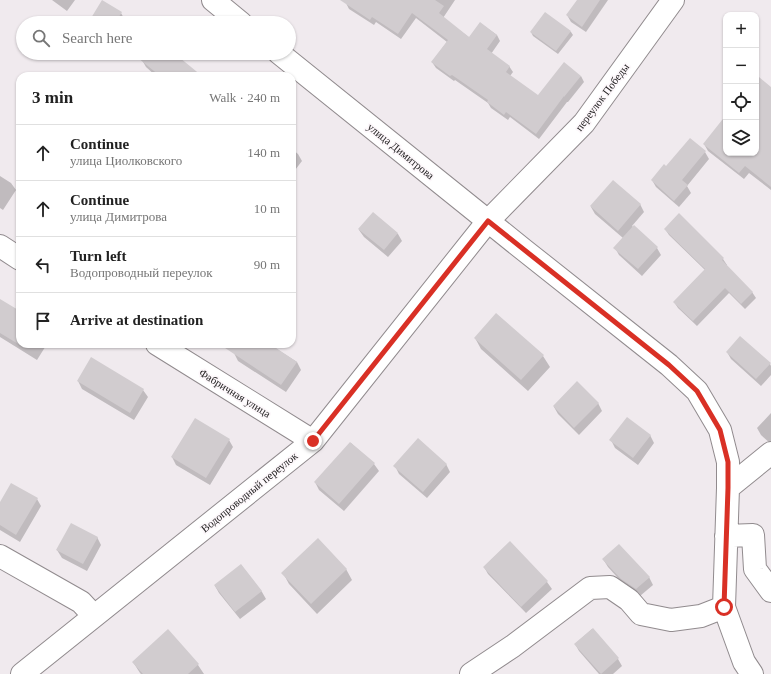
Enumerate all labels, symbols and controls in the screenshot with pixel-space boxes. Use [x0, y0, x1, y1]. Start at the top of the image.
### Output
map controls [723, 12, 759, 156]
button: + [723, 12, 759, 48]
search box [16, 16, 296, 60]
icon: search [30, 27, 52, 49]
text: Search here [62, 30, 132, 46]
button: − [723, 48, 759, 84]
street label: переулок Победы [573, 60, 632, 133]
button: locate [723, 84, 759, 120]
text: 3 min [32, 88, 73, 107]
text: Walk · 240 m [209, 90, 280, 105]
button: layers [723, 120, 759, 156]
street label: улица Димитрова [365, 121, 437, 182]
text: Continue [70, 136, 129, 152]
icon: ahead [32, 142, 54, 164]
text: 140 m [247, 145, 280, 160]
text: улица Циолковского [70, 153, 182, 168]
text: Continue [70, 192, 129, 208]
icon: ahead [32, 198, 54, 220]
text: 10 m [254, 201, 280, 216]
text: улица Димитрова [70, 209, 167, 224]
text: Turn left [70, 248, 127, 264]
icon: left [32, 254, 54, 276]
text: 90 m [254, 257, 280, 272]
text: Водопроводный переулок [70, 265, 212, 280]
icon: arrive [32, 310, 54, 332]
text: Arrive at destination [70, 312, 203, 328]
street label: Фабричная улица [197, 366, 273, 420]
route end [304, 432, 322, 450]
street label: Водопроводный переулок [198, 449, 300, 535]
route start [715, 598, 733, 616]

